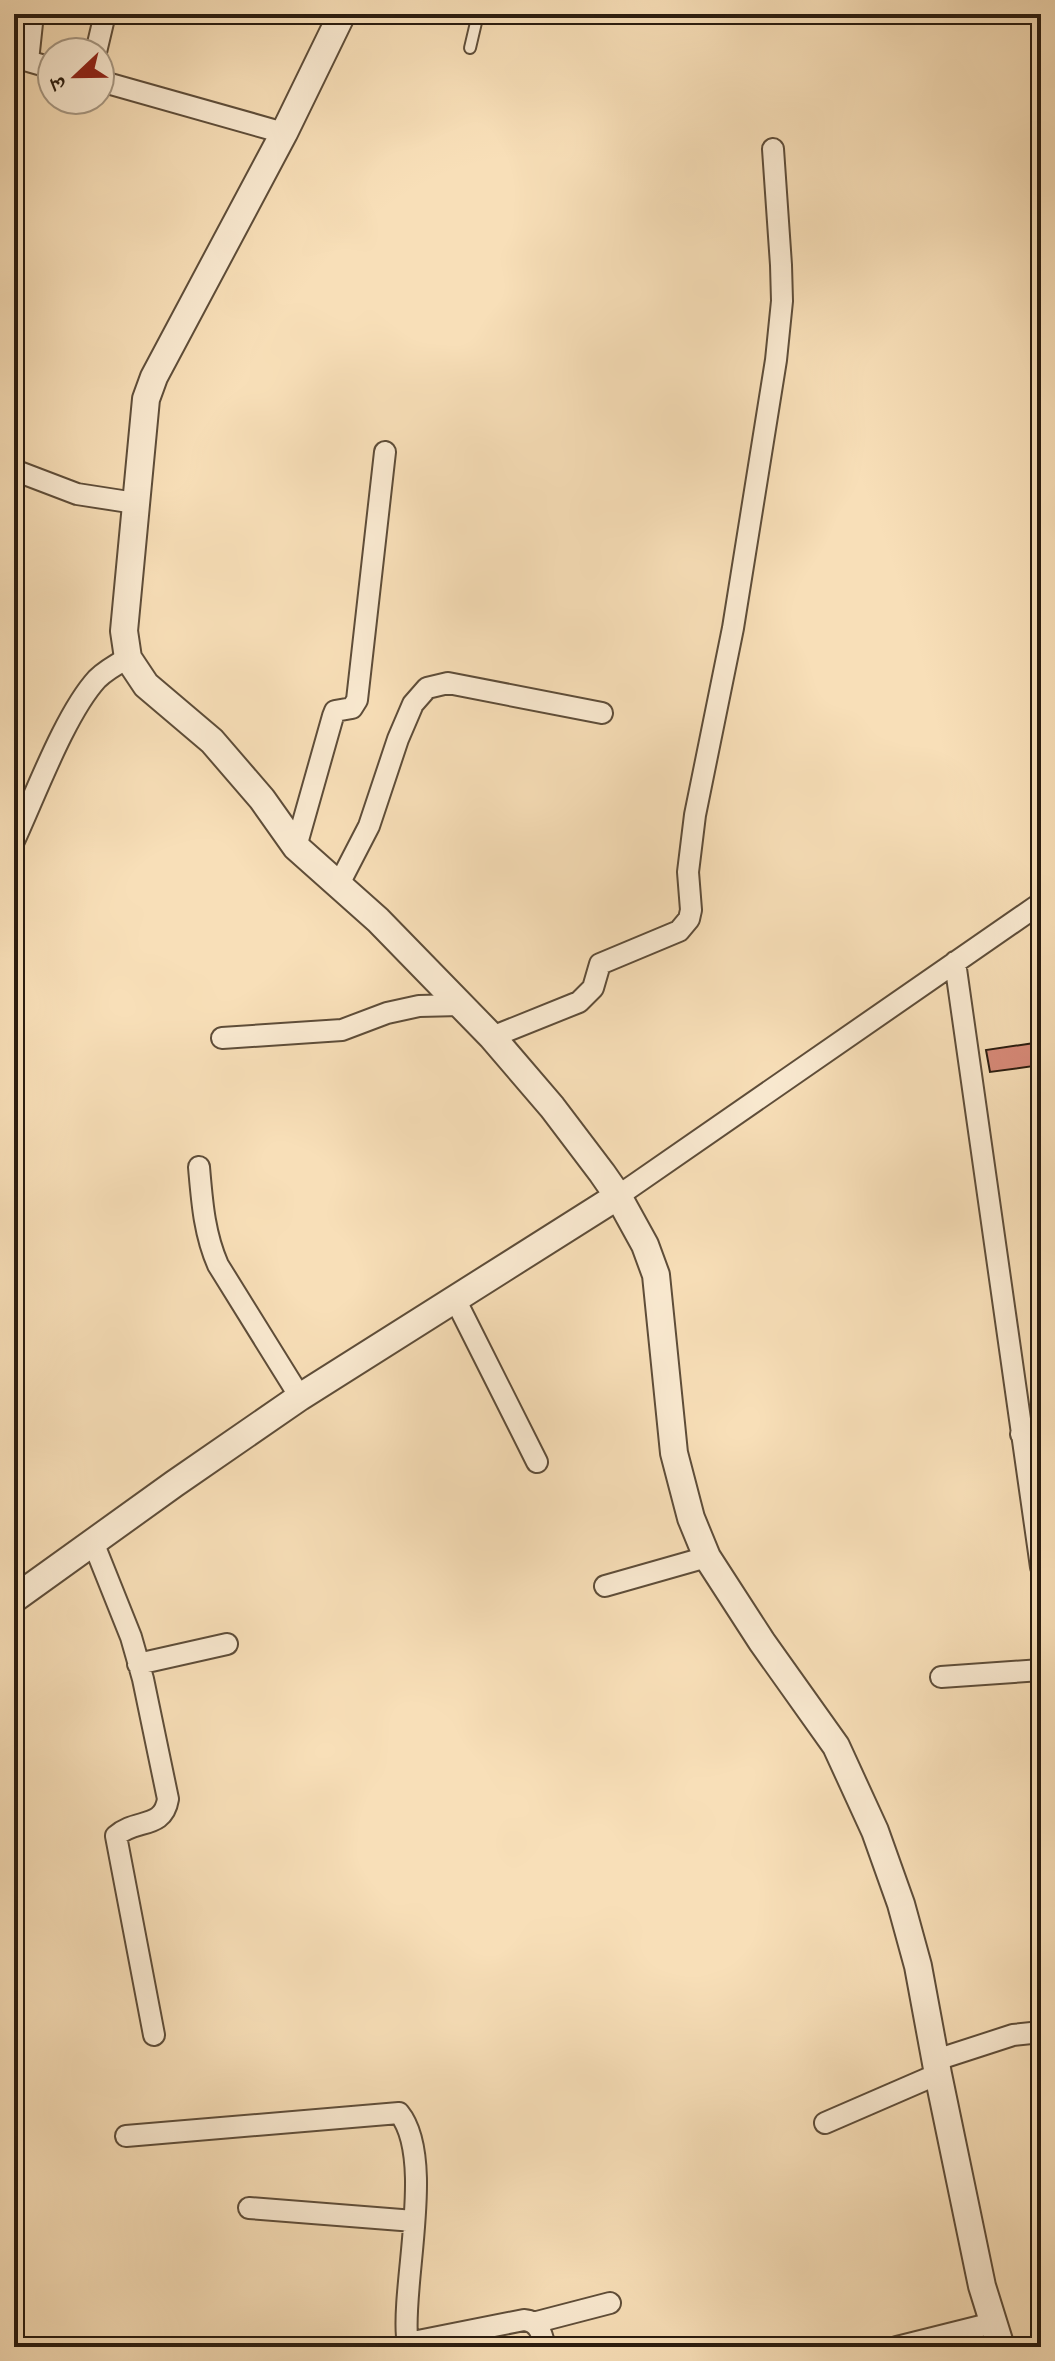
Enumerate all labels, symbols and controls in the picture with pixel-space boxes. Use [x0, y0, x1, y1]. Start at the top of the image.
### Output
north arrow [36, 36, 116, 116]
text: उ [46, 72, 72, 94]

